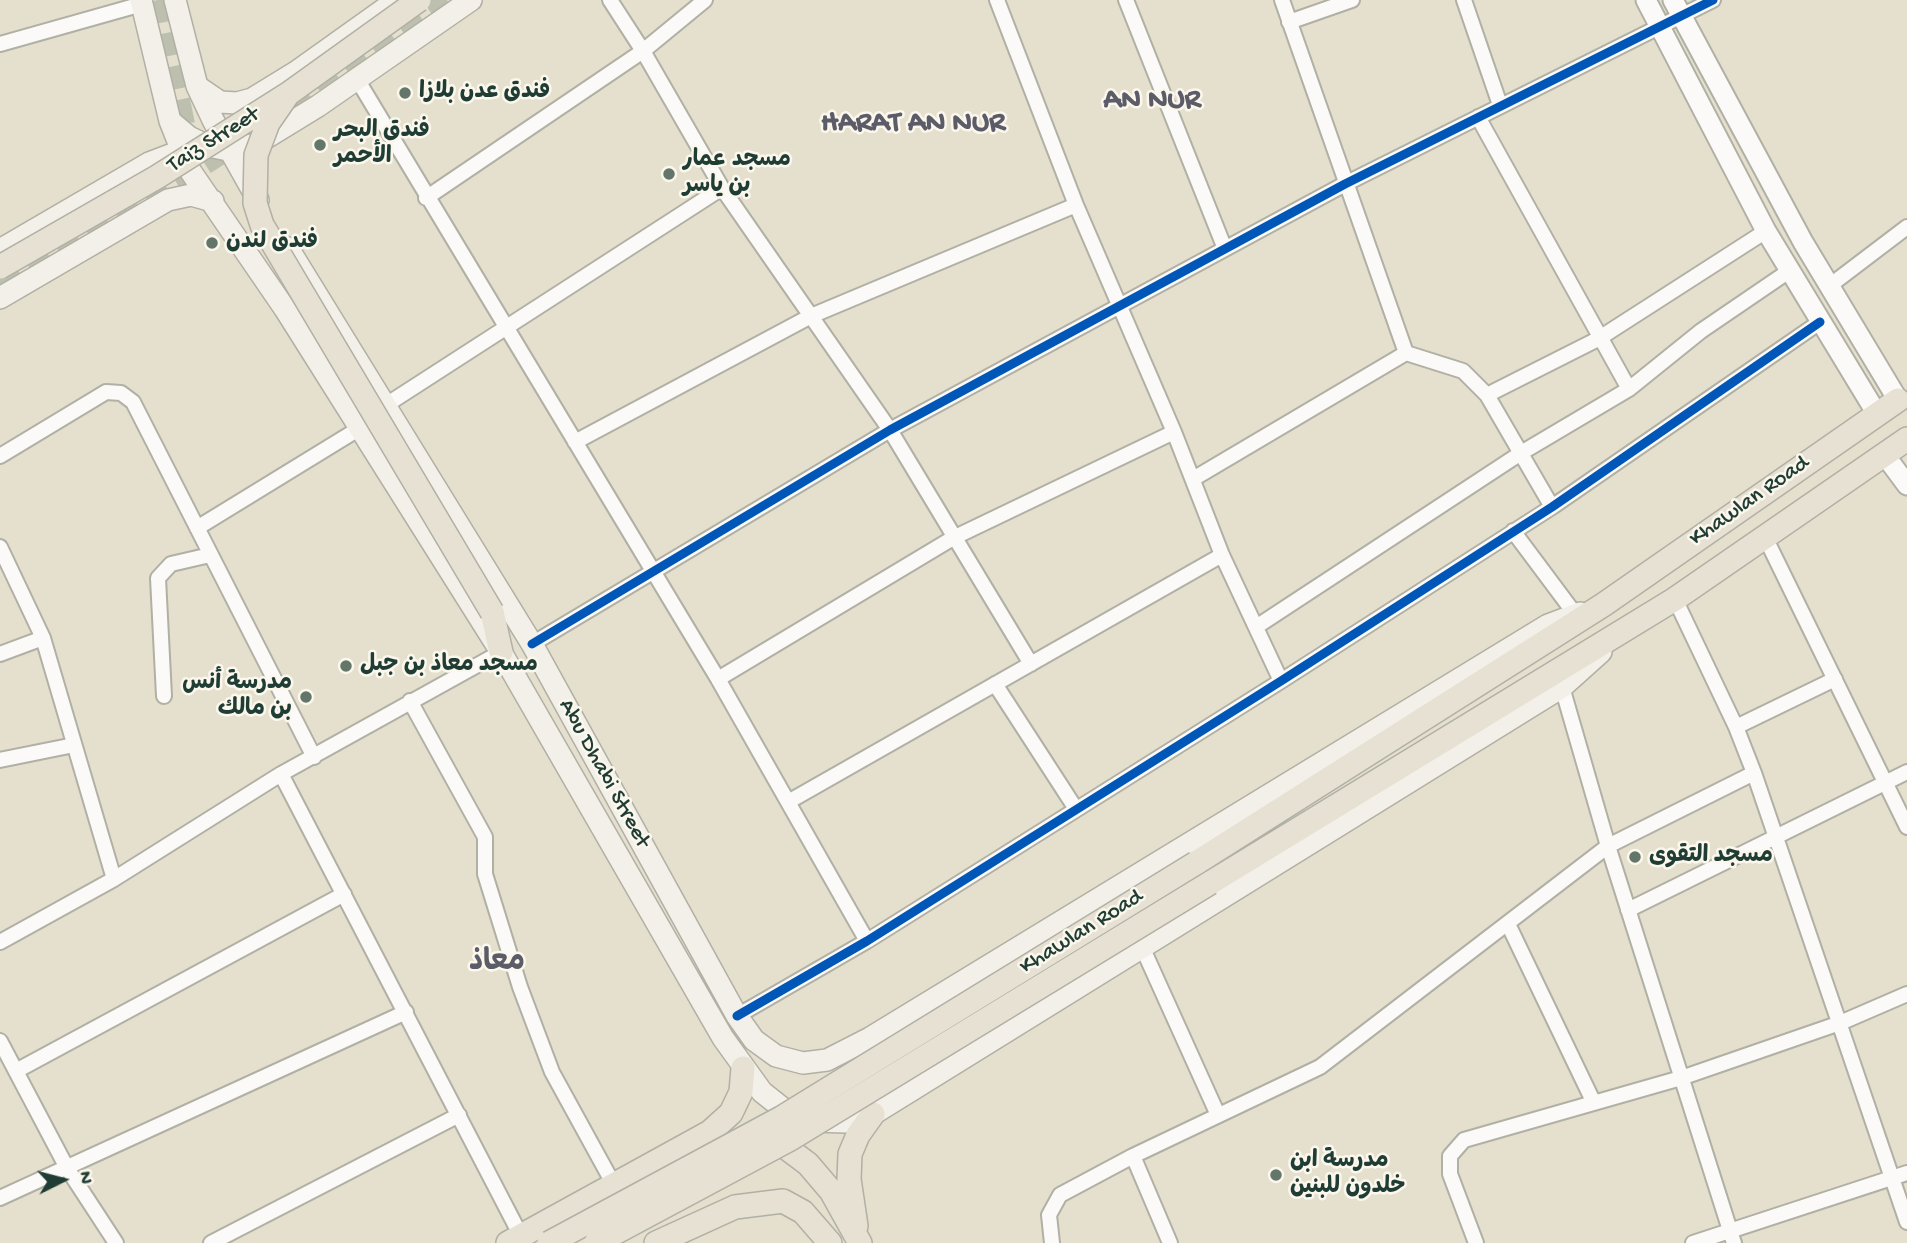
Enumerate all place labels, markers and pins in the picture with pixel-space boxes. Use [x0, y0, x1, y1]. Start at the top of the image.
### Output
place label: فندق عدن بلازا [419, 79, 550, 107]
marker: فندق عدن بلازا [397, 85, 413, 101]
place label: فندق البحر الأحمر [334, 118, 430, 172]
marker: فندق البحر الأحمر [312, 137, 328, 153]
place label: مسجد عمار بن ياسر [683, 147, 791, 201]
marker: مسجد عمار بن ياسر [661, 166, 677, 182]
place label: فندق لندن [226, 229, 318, 257]
marker: فندق لندن [204, 235, 220, 251]
place label: مسجد معاذ بن جبل [360, 652, 538, 680]
marker: مسجد معاذ بن جبل [338, 658, 354, 674]
place label: مدرسة أنس بن مالك [182, 670, 292, 724]
marker: مدرسة أنس بن مالك [298, 689, 314, 705]
place label: مسجد التقوى [1649, 843, 1773, 871]
marker: مسجد التقوى [1627, 849, 1643, 865]
place label: مدرسة ابن خلدون للبنين [1290, 1148, 1405, 1202]
marker: مدرسة ابن خلدون للبنين [1268, 1167, 1284, 1183]

